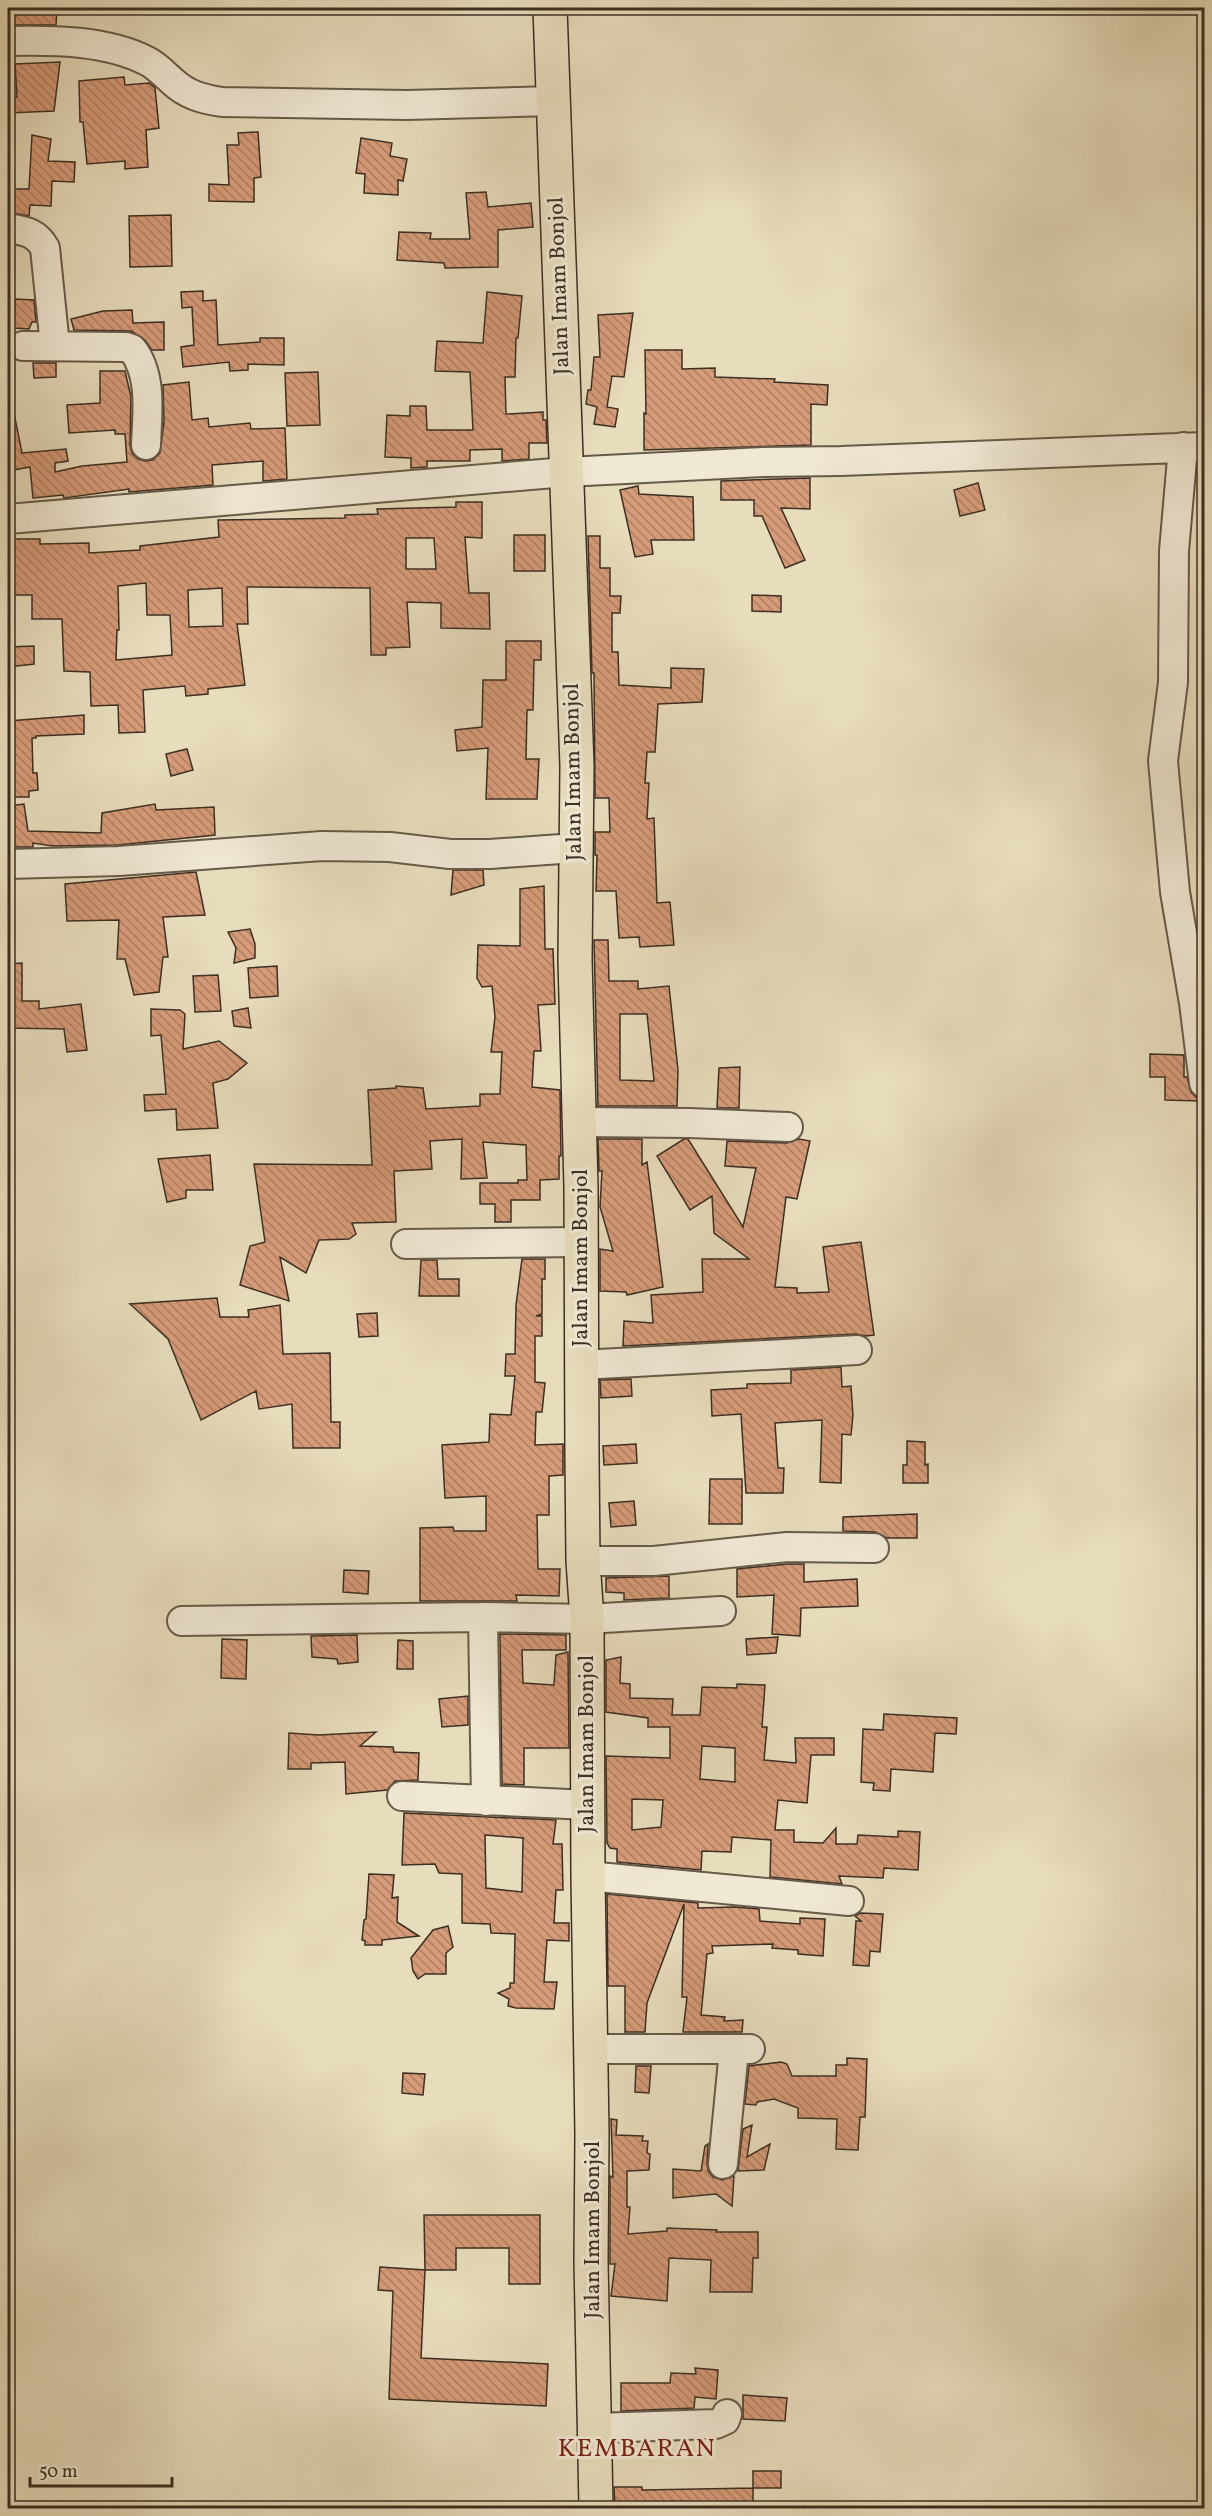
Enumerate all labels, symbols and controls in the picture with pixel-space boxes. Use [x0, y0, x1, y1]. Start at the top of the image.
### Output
street label: Jalan Imam Bonjol [541, 196, 579, 376]
street label: Jalan Imam Bonjol [557, 683, 591, 861]
street label: Jalan Imam Bonjol [566, 1169, 597, 1347]
street label: Jalan Imam Bonjol [572, 1655, 603, 1833]
street label: Jalan Imam Bonjol [578, 2141, 609, 2319]
district label: KEMBARAN [558, 2431, 716, 2467]
scale bar [30, 2450, 172, 2488]
text: 50 m [39, 2460, 78, 2485]

